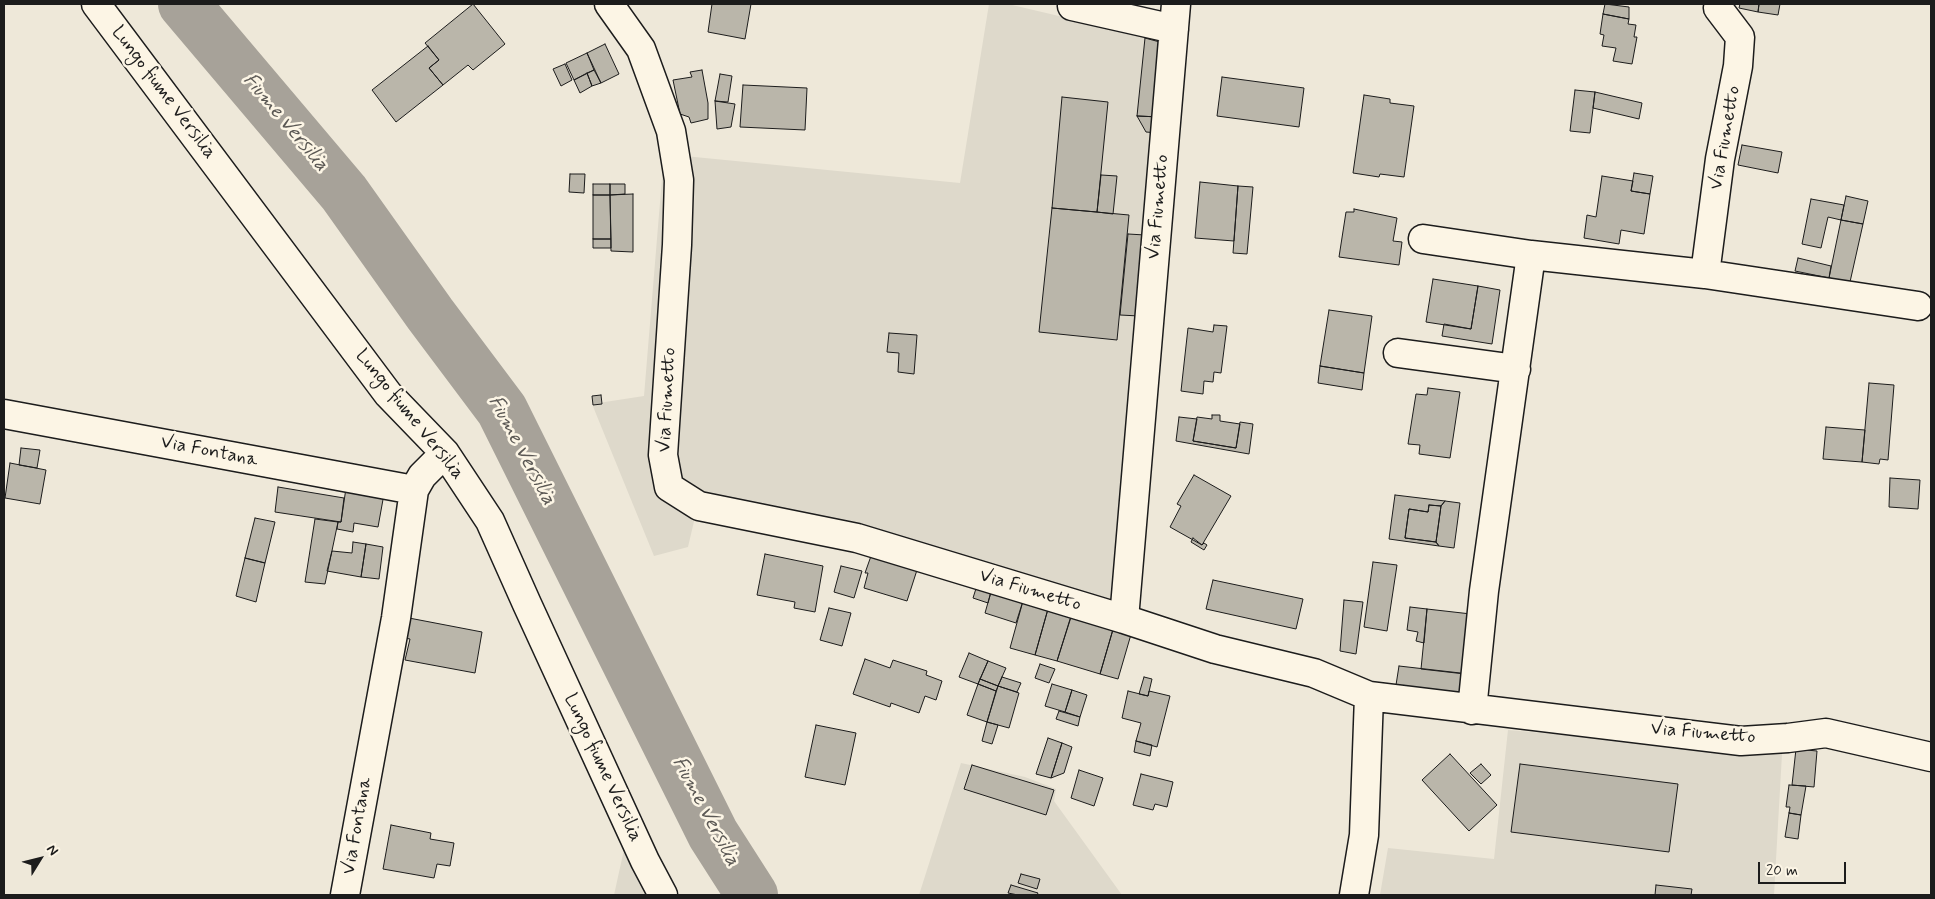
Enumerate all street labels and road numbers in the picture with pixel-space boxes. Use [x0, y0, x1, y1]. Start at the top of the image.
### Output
street label: Lungo fiume Versilia [106, 22, 220, 164]
street label: Via Fiumetto [1706, 84, 1746, 192]
street label: Via Fiumetto [1143, 153, 1175, 261]
street label: Lungo fiume Versilia [350, 345, 468, 485]
street label: Via Fiumetto [654, 347, 682, 453]
street label: Via Fontana [158, 431, 260, 473]
street label: Via Fiumetto [976, 565, 1084, 617]
street label: Lungo fiume Versilia [558, 690, 646, 846]
street label: Via Fiumetto [1649, 718, 1757, 750]
street label: Via Fontana [338, 776, 378, 876]

